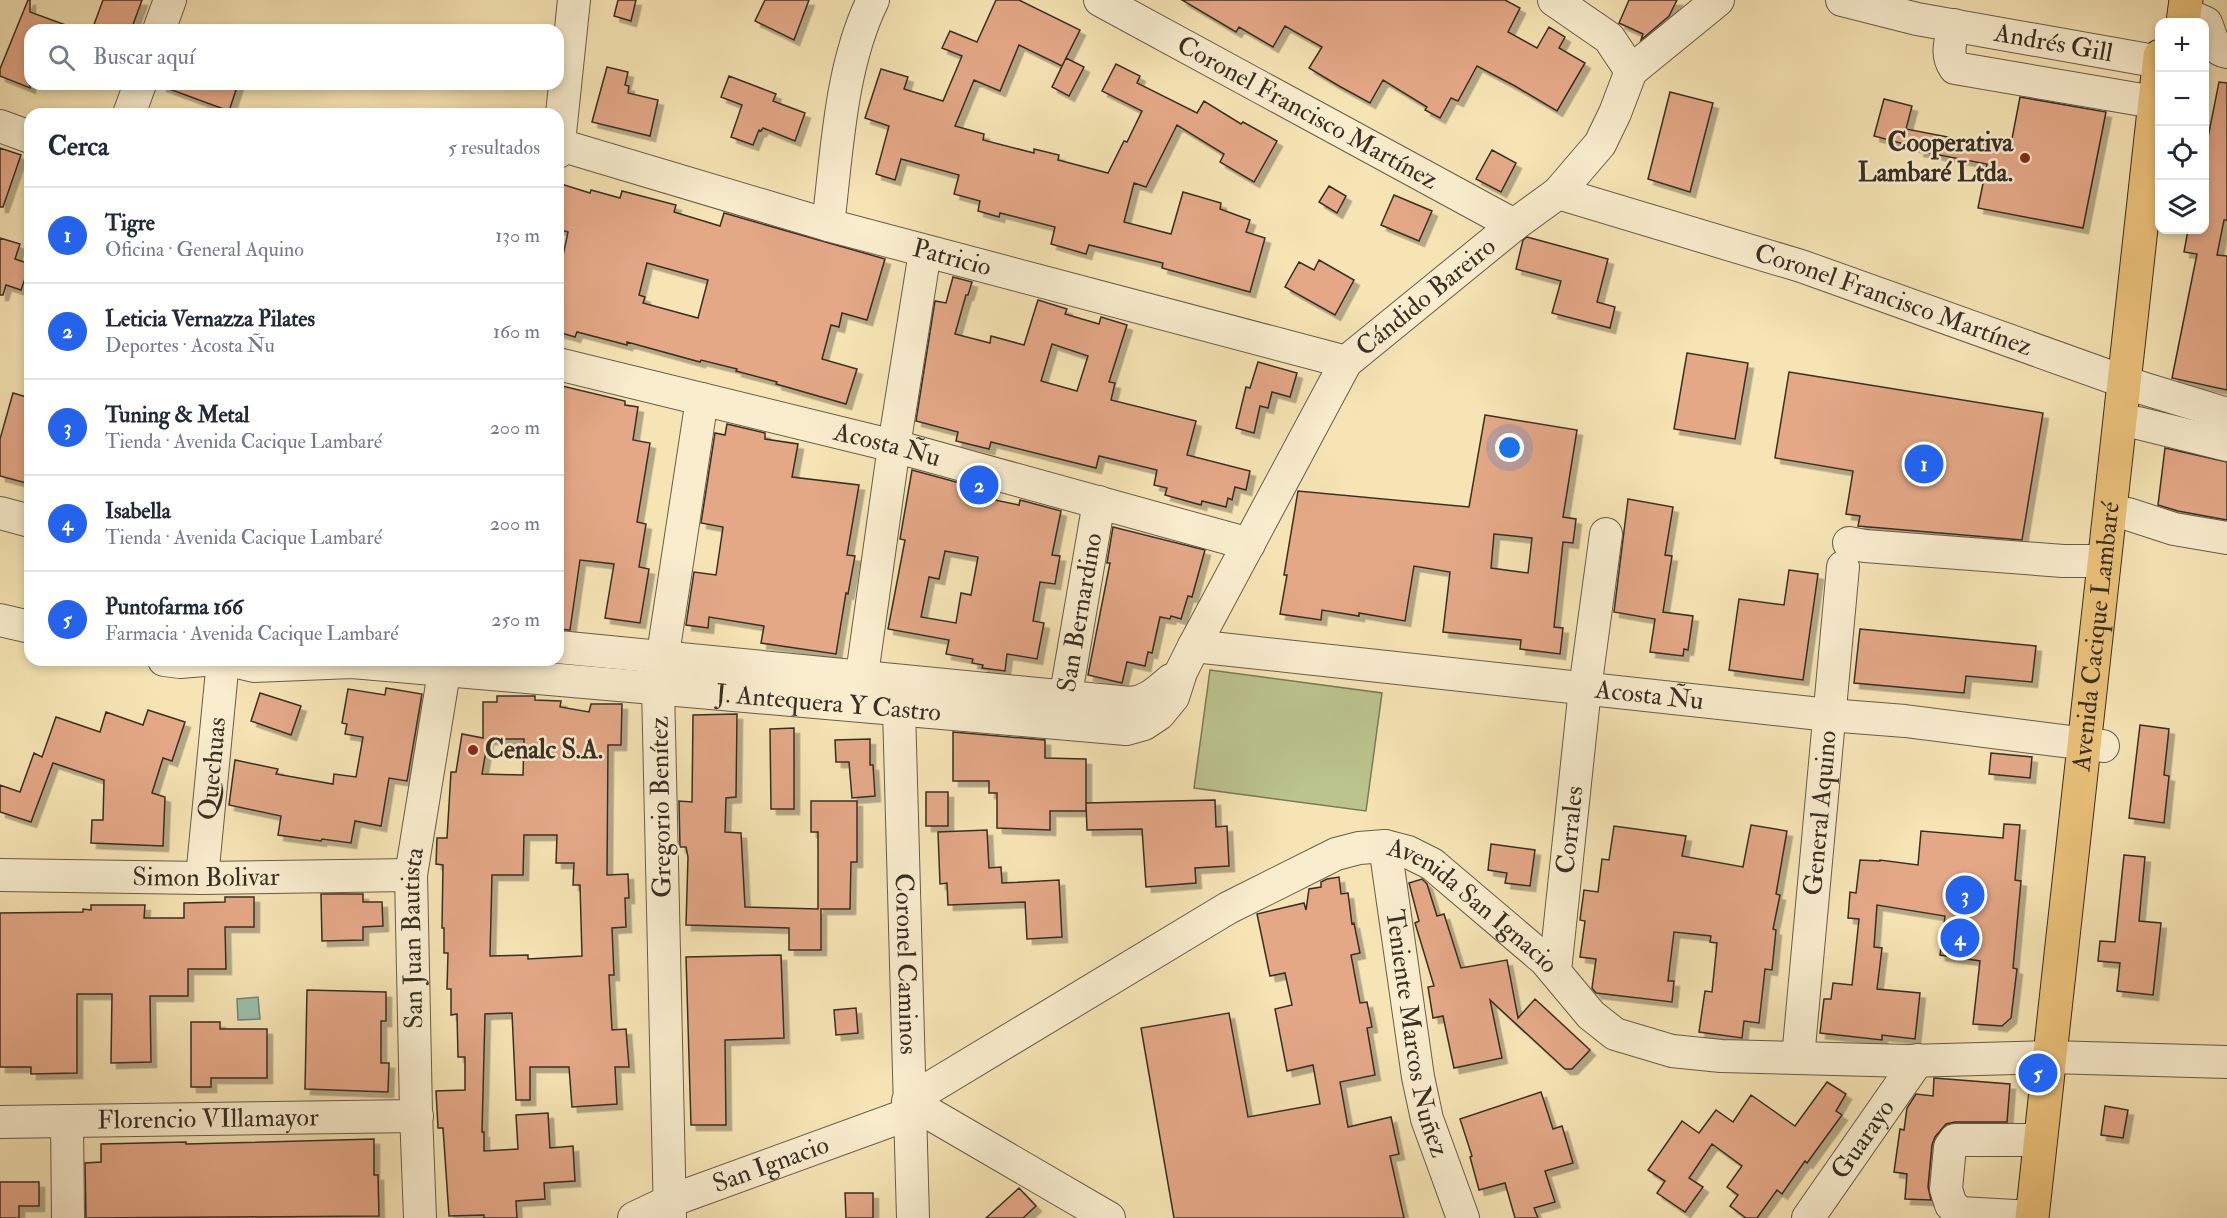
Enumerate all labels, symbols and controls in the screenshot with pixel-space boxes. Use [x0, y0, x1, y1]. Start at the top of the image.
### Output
street label: Andrés Gill [1991, 17, 2116, 69]
map controls [2155, 18, 2209, 234]
button: + [2155, 18, 2209, 72]
search box [24, 24, 564, 90]
street label: Coronel Francisco Martínez [1171, 29, 1444, 197]
icon: search [45, 41, 78, 74]
text: Buscar aquí [93, 43, 195, 71]
button: − [2155, 72, 2209, 126]
button: locate [2155, 126, 2209, 180]
place label: Cooperativa Lambaré Ltda. [1858, 127, 2014, 189]
text: Cerca [48, 131, 109, 163]
text: 5 resultados [448, 135, 540, 160]
marker: Cooperativa Lambaré Ltda. [2018, 151, 2032, 165]
button: layers [2155, 180, 2209, 234]
text: Tigre [105, 209, 155, 237]
text: 1 [64, 223, 71, 248]
text: 130 m [495, 223, 540, 248]
street label: Cándido Bareiro [1350, 230, 1502, 363]
street label: Patricio [909, 232, 995, 284]
text: Oficina · General Aquino [105, 237, 304, 262]
street label: Coronel Francisco Martínez [1751, 237, 2037, 363]
text: Leticia Vernazza Pilates [105, 305, 315, 333]
text: 2 [62, 319, 73, 344]
text: 160 m [493, 319, 540, 344]
text: Deportes · Acosta Ñu [105, 333, 275, 358]
text: Tuning & Metal [105, 401, 249, 429]
text: 3 [64, 415, 71, 440]
text: 200 m [490, 415, 540, 440]
street label: Acosta Ñu [830, 416, 944, 474]
text: Tienda · Avenida Cacique Lambaré [105, 429, 382, 454]
your location [1495, 433, 1524, 462]
pin: 1 [1904, 442, 1944, 486]
pin: 2 [960, 462, 998, 508]
text: Isabella [105, 497, 171, 525]
street label: Avenida Cacique Lambaré [2065, 500, 2127, 774]
text: 4 [62, 511, 73, 536]
text: 200 m [490, 511, 540, 536]
text: Tienda · Avenida Cacique Lambaré [105, 525, 382, 550]
street label: San Bernardino [1051, 531, 1109, 695]
text: Puntofarma 166 [105, 593, 243, 621]
text: 5 [63, 607, 72, 632]
text: 250 m [491, 607, 540, 632]
text: Farmacia · Avenida Cacique Lambaré [105, 621, 399, 646]
street label: Acosta Ñu [1592, 674, 1705, 717]
street label: J. Antequera Y Castro [714, 677, 942, 729]
street label: Quechuas [192, 715, 233, 821]
street label: Gregorio Benítez [643, 715, 679, 898]
street label: General Aquino [1797, 729, 1844, 897]
place label: Cenalc S.A. [485, 734, 603, 766]
marker: Cenalc S.A. [466, 743, 480, 757]
street label: Corrales [1549, 784, 1591, 875]
street label: Avenida San Ignacio [1383, 831, 1565, 980]
street label: San Juan Bautista [395, 845, 431, 1029]
street label: Simon Bolivar [132, 861, 280, 894]
pin: 3 [1946, 872, 1984, 918]
street label: Coronel Caminos [888, 873, 925, 1055]
street label: Teniente Marcos Nuñez [1378, 907, 1456, 1162]
pin: 4 [1940, 916, 1980, 960]
pin: 5 [2018, 1050, 2058, 1096]
street label: Guarayo [1824, 1093, 1902, 1185]
street label: Florencio VIllamayor [97, 1101, 319, 1137]
street label: San Ignacio [708, 1129, 833, 1200]

